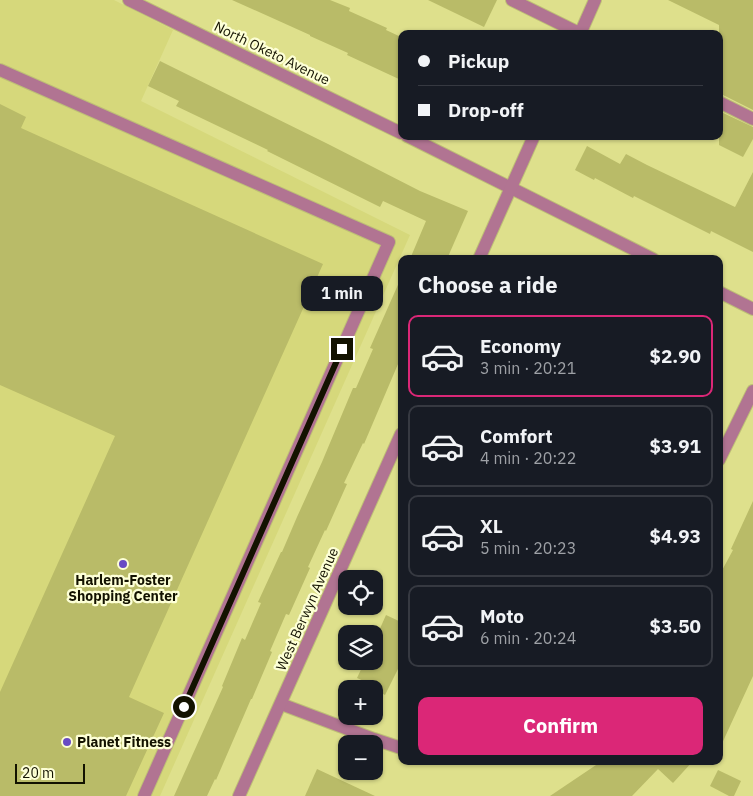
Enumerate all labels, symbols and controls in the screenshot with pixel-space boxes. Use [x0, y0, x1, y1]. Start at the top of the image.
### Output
street label: North Oketo Avenue [211, 17, 333, 89]
text: Pickup [448, 49, 509, 73]
text: Drop-off [448, 98, 524, 122]
text: Choose a ride [418, 270, 558, 299]
callout: 1 min [301, 276, 383, 312]
text: 1 min [321, 283, 363, 303]
icon: car [420, 334, 465, 379]
text: Economy [480, 334, 561, 358]
route end [331, 338, 353, 360]
text: $2.90 [649, 344, 701, 368]
text: 3 min · 20:21 [480, 358, 576, 378]
icon: car [420, 424, 465, 469]
text: Comfort [480, 424, 553, 448]
text: $3.91 [649, 434, 701, 458]
text: 4 min · 20:22 [480, 448, 576, 468]
icon: car [420, 514, 465, 559]
text: XL [480, 514, 503, 538]
text: $4.93 [649, 524, 701, 548]
text: 5 min · 20:23 [480, 538, 576, 558]
street label: West Berwyn Avenue [272, 544, 342, 673]
marker: Harlem-Foster Shopping Center [117, 558, 129, 570]
map controls [338, 570, 383, 780]
button: locate [338, 570, 383, 615]
place label: Harlem-Foster Shopping Center [68, 571, 178, 605]
icon: car [420, 604, 465, 649]
text: Moto [480, 604, 524, 628]
text: $3.50 [649, 614, 701, 638]
button: layers [338, 625, 383, 670]
text: 6 min · 20:24 [480, 628, 576, 648]
button: + [338, 680, 383, 725]
route start [173, 696, 195, 718]
button: Confirm [418, 697, 703, 755]
place label: Planet Fitness [77, 733, 171, 751]
button: − [338, 735, 383, 780]
marker: Planet Fitness [61, 736, 73, 748]
scale bar [15, 761, 85, 784]
text: 20 m [22, 764, 54, 782]

